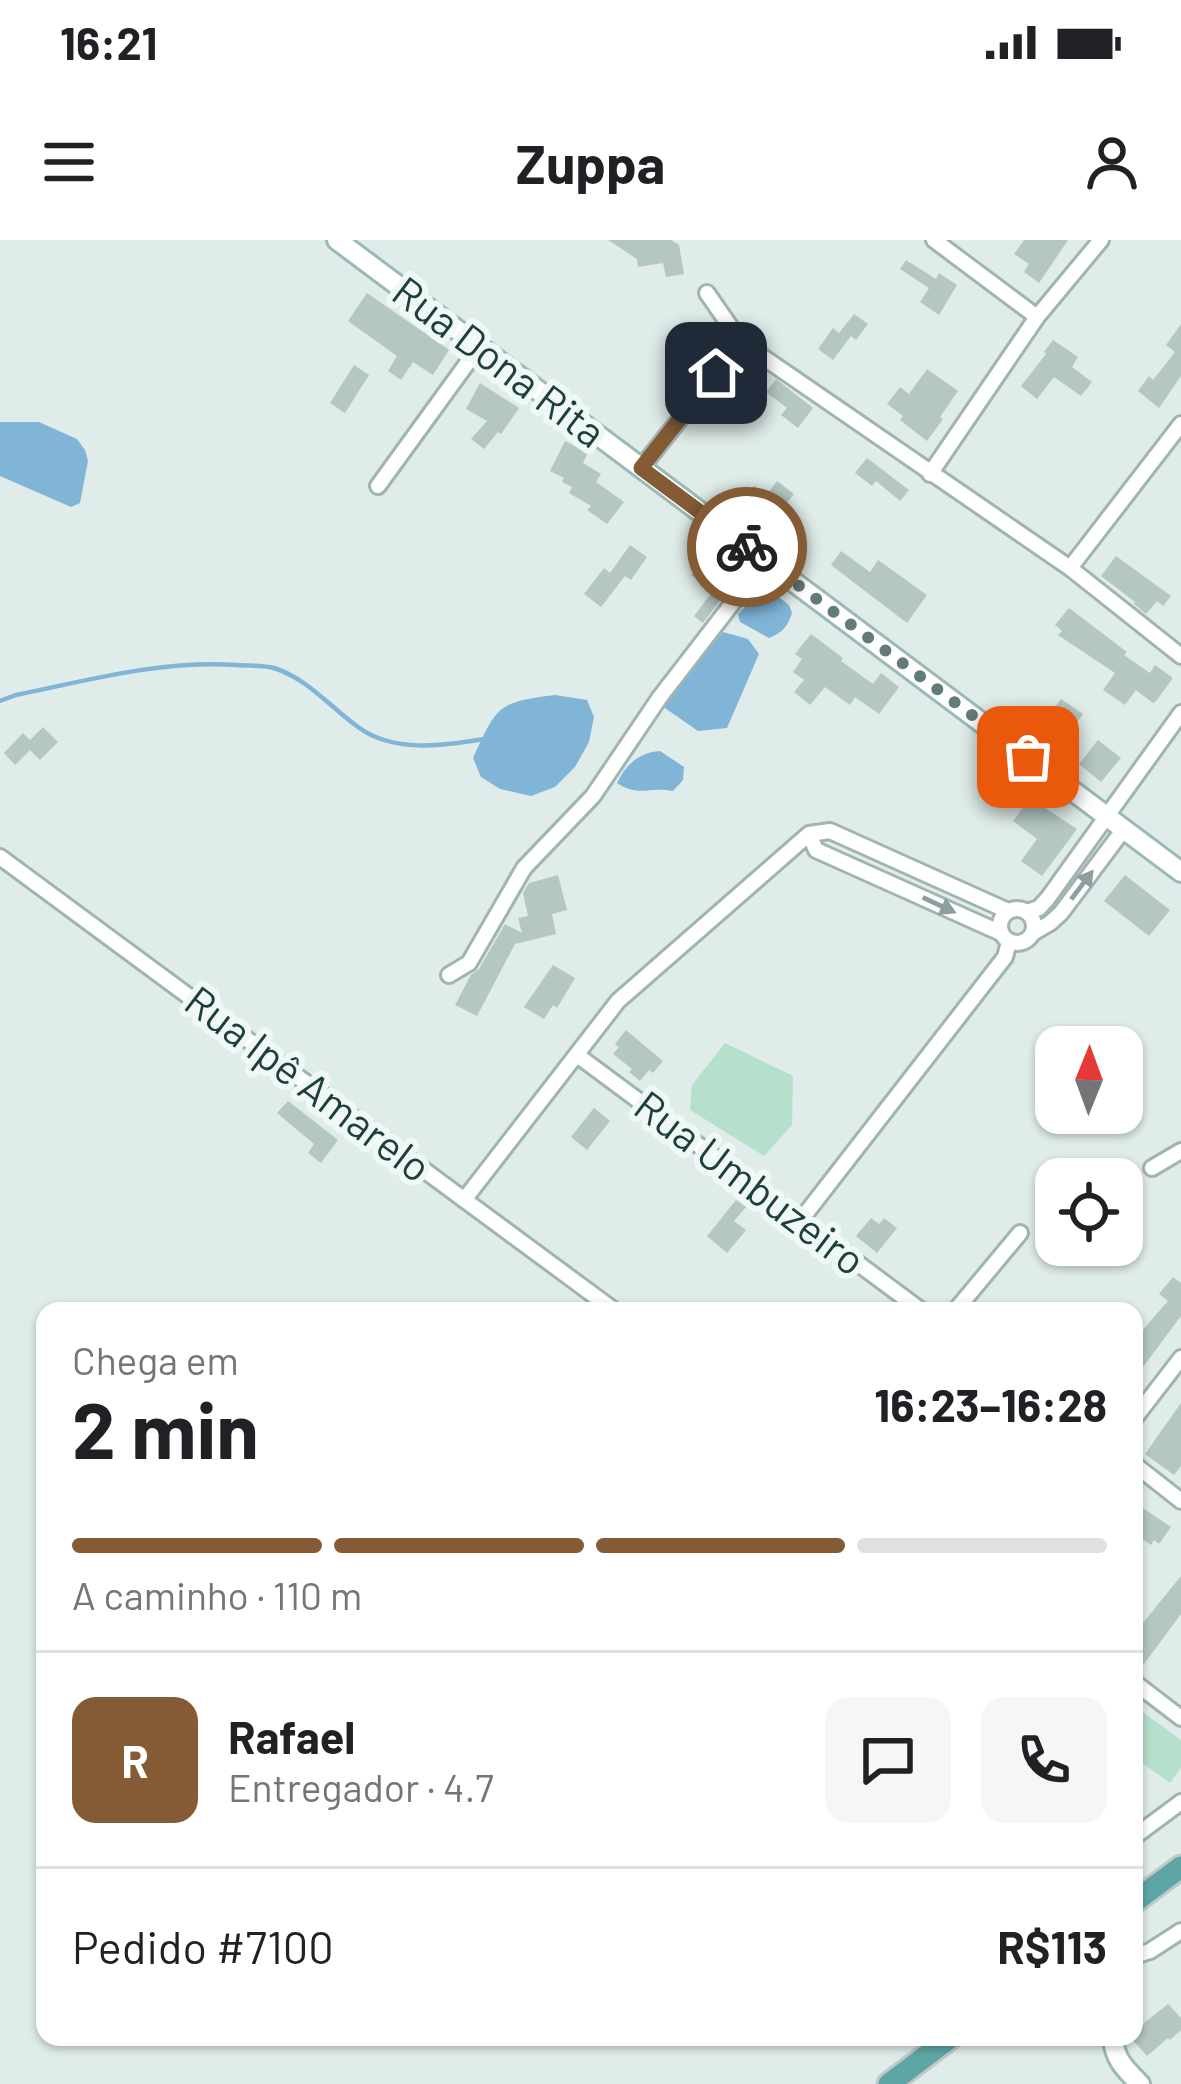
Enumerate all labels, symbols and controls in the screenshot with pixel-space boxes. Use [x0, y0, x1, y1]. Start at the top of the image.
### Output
text: 16:21 [60, 15, 157, 69]
icon: menu [36, 129, 102, 195]
icon: person [1079, 129, 1145, 195]
text: Zuppa [516, 130, 665, 195]
street label: Rua Dona Rita [384, 264, 616, 456]
pin [665, 322, 767, 424]
icon: home [683, 340, 749, 406]
courier [687, 487, 807, 607]
icon: bike [714, 514, 780, 580]
pin [977, 706, 1079, 808]
icon: bag [995, 724, 1061, 790]
one-way arrow [1069, 869, 1094, 901]
one-way arrow [922, 895, 957, 915]
street label: Rua Ipê Amarelo [176, 974, 442, 1192]
north arrow [1035, 1026, 1143, 1134]
map controls [1035, 1026, 1143, 1266]
street label: Rua Umbuzeiro [626, 1079, 876, 1284]
button: locate [1035, 1158, 1143, 1266]
text: Chega em [72, 1336, 239, 1383]
text: 16:23–16:28 [874, 1377, 1107, 1431]
text: 2 min [72, 1381, 259, 1475]
text: A caminho · 110 m [72, 1571, 362, 1618]
button: chat [825, 1697, 951, 1823]
button: phone [981, 1697, 1107, 1823]
text: Rafael [228, 1709, 355, 1763]
text: R [121, 1733, 149, 1787]
text: Entregador · 4.7 [228, 1763, 494, 1810]
text: Pedido #7100 [72, 1919, 334, 1973]
text: R$113 [997, 1919, 1107, 1973]

